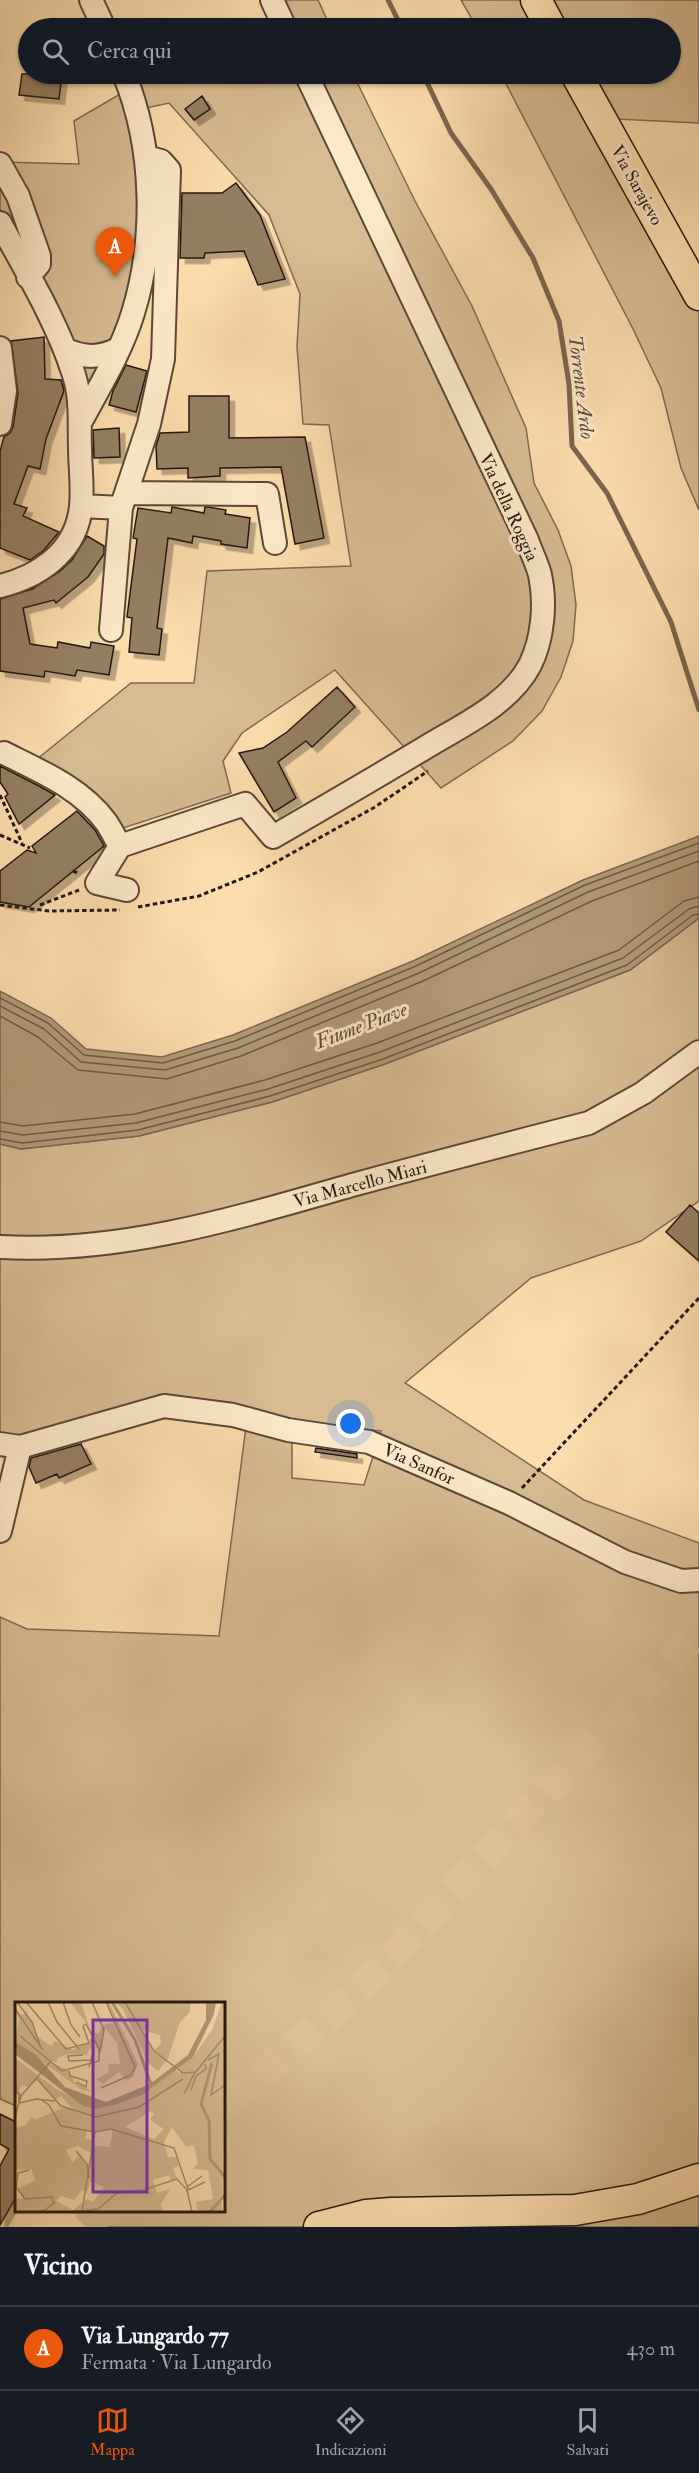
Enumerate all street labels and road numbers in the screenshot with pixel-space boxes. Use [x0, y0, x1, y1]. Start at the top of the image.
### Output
street label: Via Sarajevo [605, 141, 668, 230]
street label: Via della Roggia [473, 449, 544, 566]
street label: Via Marcello Miari [291, 1156, 430, 1213]
street label: Via Sanfor [379, 1438, 459, 1491]

